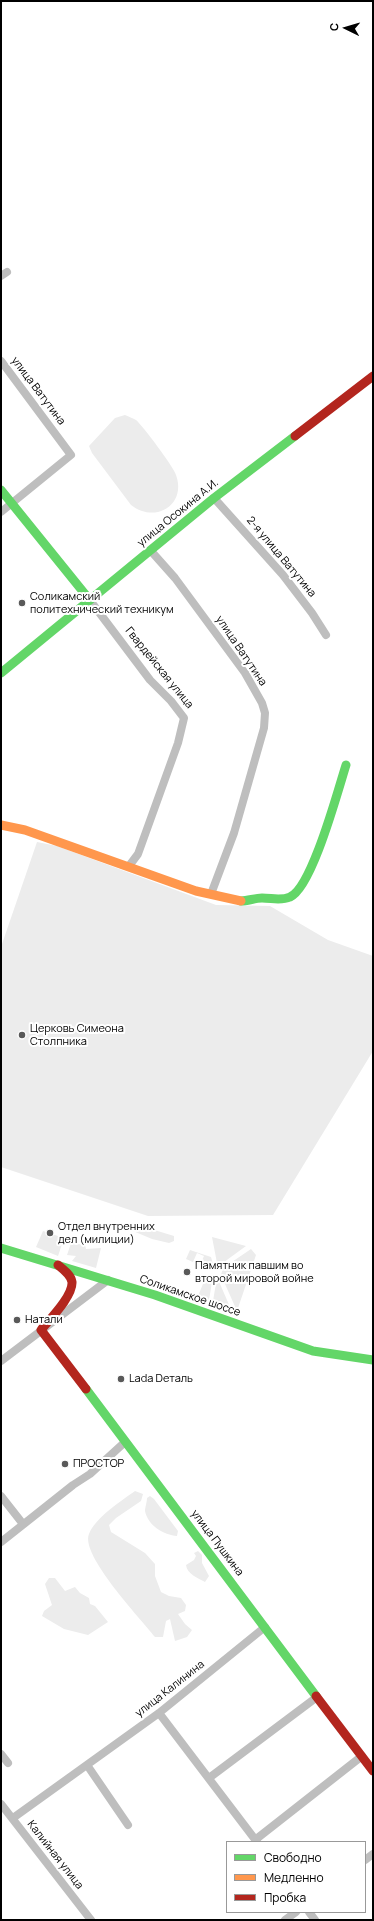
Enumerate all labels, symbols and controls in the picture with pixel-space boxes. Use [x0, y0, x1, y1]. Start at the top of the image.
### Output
north arrow [326, 8, 366, 48]
text: С [326, 22, 341, 32]
street label: улица Ватутина [8, 354, 68, 428]
street label: улица Осокина А.И. [135, 476, 221, 550]
street label: 2-я улица Ватутина [243, 514, 319, 600]
place label: Соликамский политехнический техникум [30, 590, 174, 616]
marker: Соликамский политехнический техникум [17, 598, 27, 608]
street label: улица Ватутина [213, 613, 269, 689]
street label: Гвардейская улица [122, 625, 196, 711]
place label: Церковь Симеона Столпника [30, 1022, 124, 1048]
marker: Церковь Симеона Столпника [17, 1030, 27, 1040]
place label: Отдел внутренних дел (милиции) [58, 1220, 155, 1246]
marker: Отдел внутренних дел (милиции) [45, 1228, 55, 1238]
place label: Памятник павшим во второй мировой войне [195, 1259, 314, 1285]
marker: Памятник павшим во второй мировой войне [182, 1267, 192, 1277]
street label: Соликамское шоссе [138, 1273, 242, 1319]
place label: Натали [25, 1313, 63, 1327]
marker: Натали [12, 1315, 22, 1325]
place label: Lada Dеталь [129, 1372, 193, 1386]
marker: Lada Dеталь [116, 1374, 126, 1384]
place label: ПРОСТОР [73, 1457, 124, 1471]
marker: ПРОСТОР [60, 1459, 70, 1469]
street label: улица Пушкина [188, 1507, 246, 1579]
street label: улица Калинина [133, 1658, 207, 1720]
street label: Калийная улица [24, 1818, 86, 1892]
legend [226, 1841, 366, 1913]
text: Свободно [264, 1849, 322, 1866]
text: Медленно [264, 1869, 324, 1886]
text: Пробка [264, 1889, 306, 1906]

